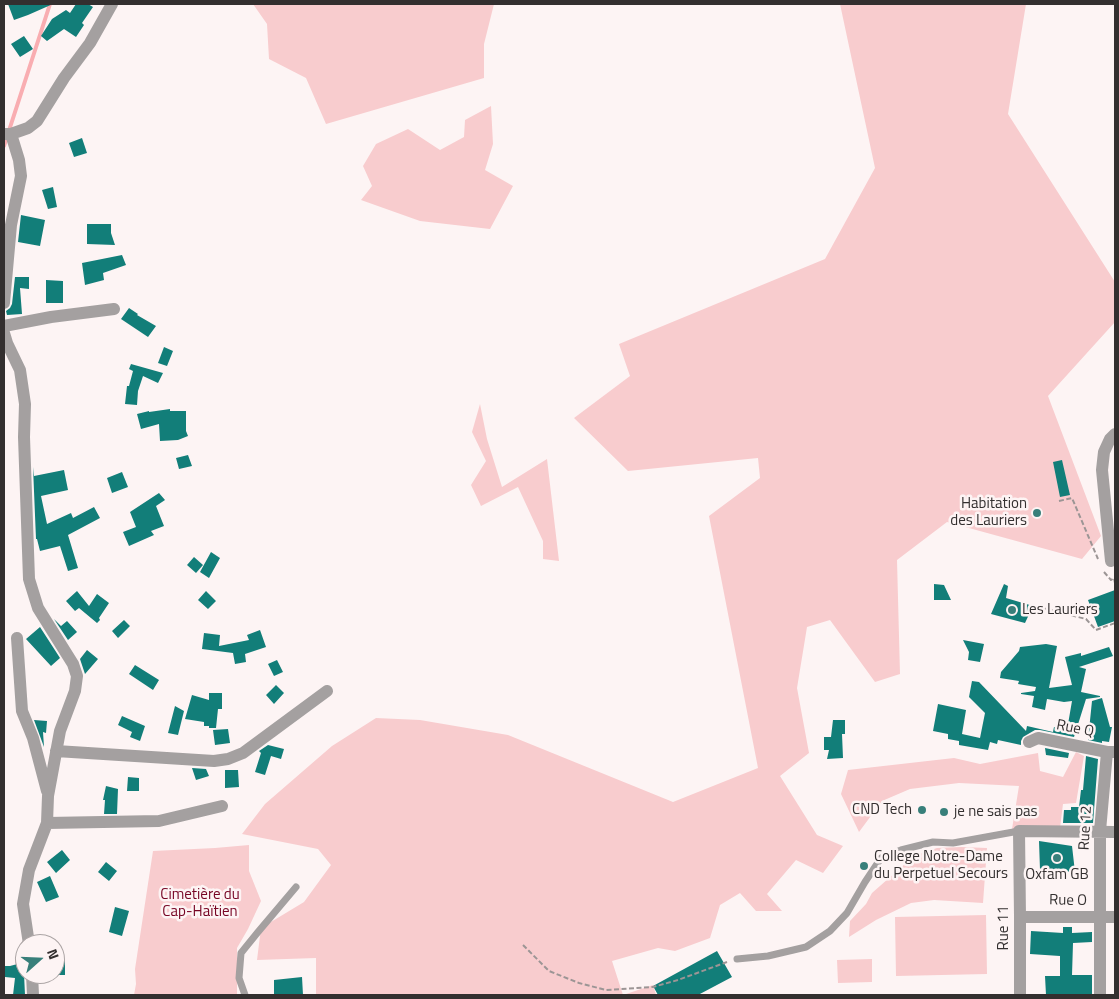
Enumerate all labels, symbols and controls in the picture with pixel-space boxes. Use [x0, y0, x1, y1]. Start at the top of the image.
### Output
place label: Habitation des Lauriers [950, 495, 1027, 530]
marker: Habitation des Lauriers [1031, 507, 1043, 519]
place label: Les Lauriers [1022, 601, 1098, 619]
marker: Les Lauriers [1006, 604, 1018, 616]
street label: Rue Q [1055, 717, 1095, 741]
place label: CND Tech [852, 801, 912, 819]
place label: je ne sais pas [954, 803, 1038, 821]
marker: CND Tech [916, 804, 928, 816]
street label: Rue 12 [1076, 805, 1096, 851]
marker: je ne sais pas [938, 806, 950, 818]
place label: College Notre-Dame du Perpetuel Secours [874, 848, 1008, 883]
marker: Oxfam GB [1051, 852, 1063, 864]
marker: College Notre-Dame du Perpetuel Secours [858, 860, 870, 872]
place label: Oxfam GB [1025, 866, 1089, 884]
park label: Cimetière du Cap-Haïtien [160, 886, 240, 921]
street label: Rue O [1049, 892, 1087, 910]
street label: Rue 11 [995, 906, 1013, 950]
north arrow [15, 934, 65, 984]
text: N [42, 946, 65, 962]

